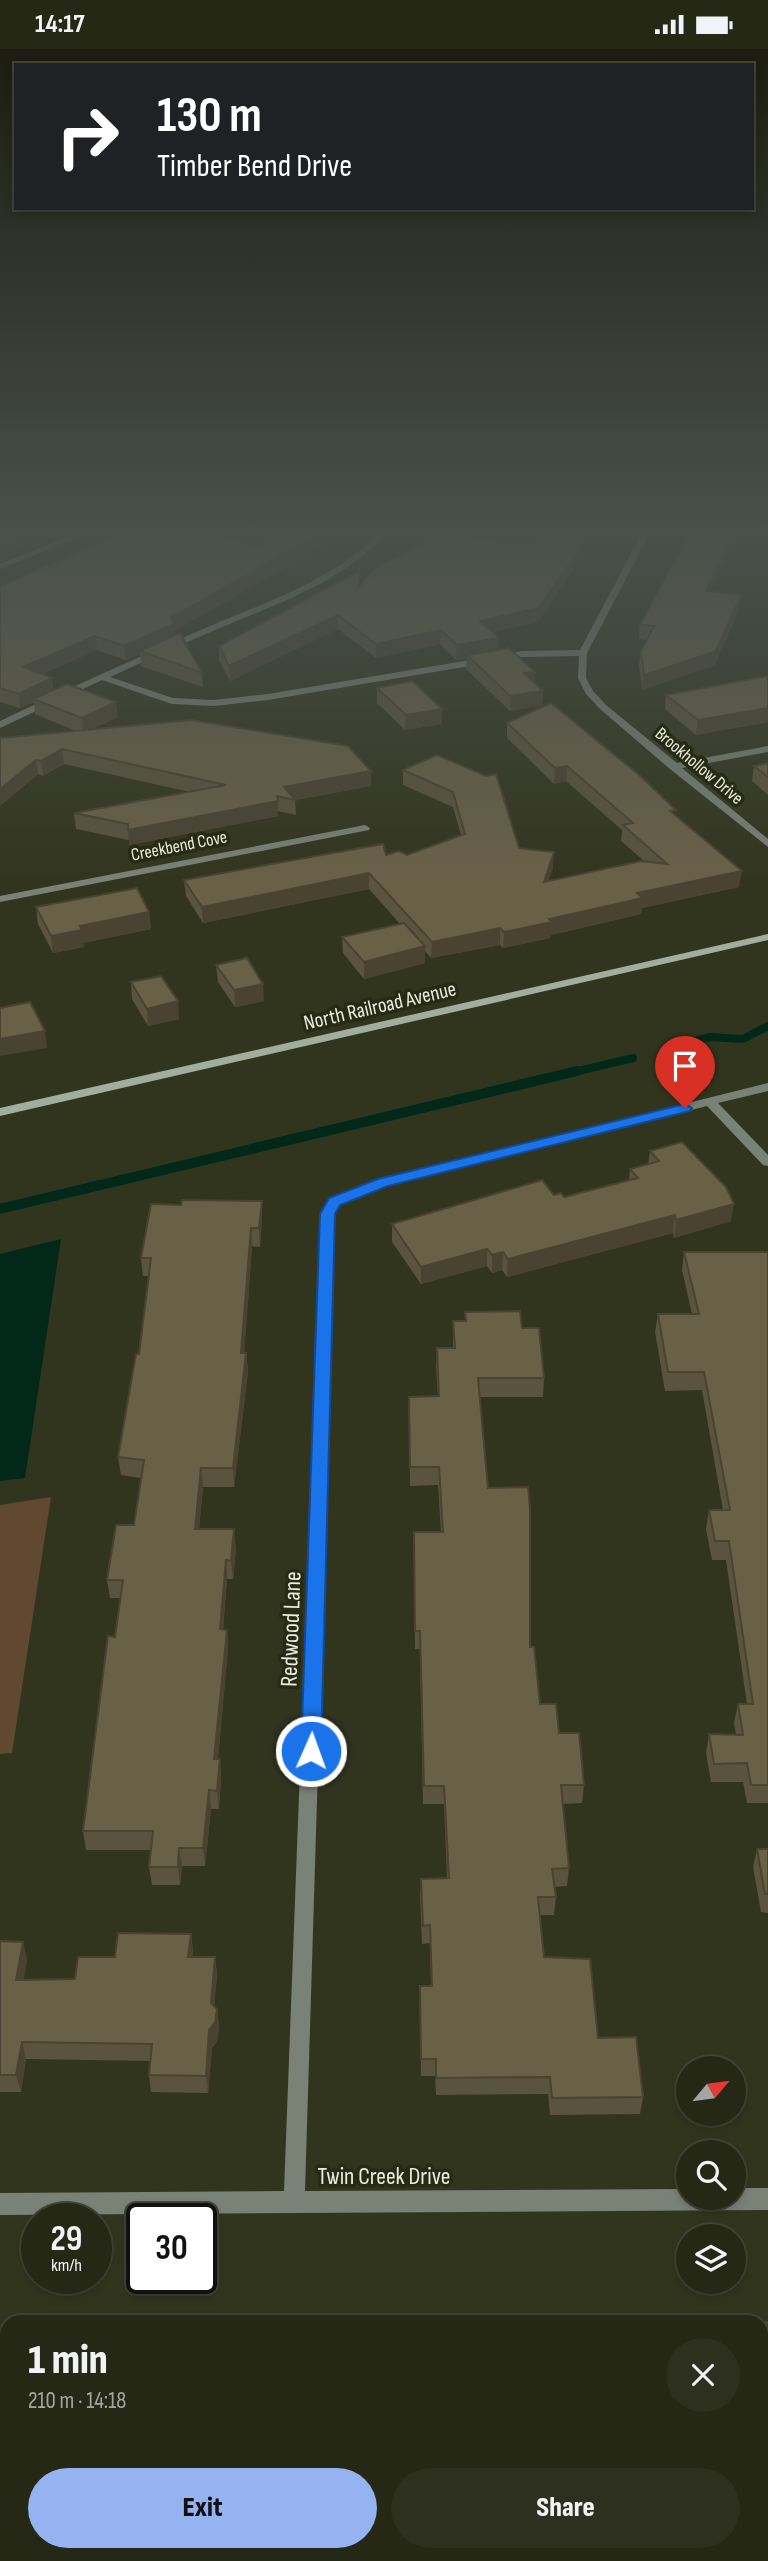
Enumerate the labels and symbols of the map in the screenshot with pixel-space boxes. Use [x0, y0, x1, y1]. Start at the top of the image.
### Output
street label: Brookhollow Drive [651, 723, 747, 809]
street label: Creekbend Cove [129, 826, 229, 866]
street label: North Railroad Avenue [301, 976, 459, 1036]
pin [655, 1036, 715, 1108]
street label: Redwood Lane [274, 1571, 308, 1687]
position arrow [274, 1714, 348, 1788]
north arrow [676, 2056, 746, 2126]
street label: Twin Creek Drive [318, 2162, 450, 2191]
speed limit sign: 30 [126, 2203, 217, 2294]

